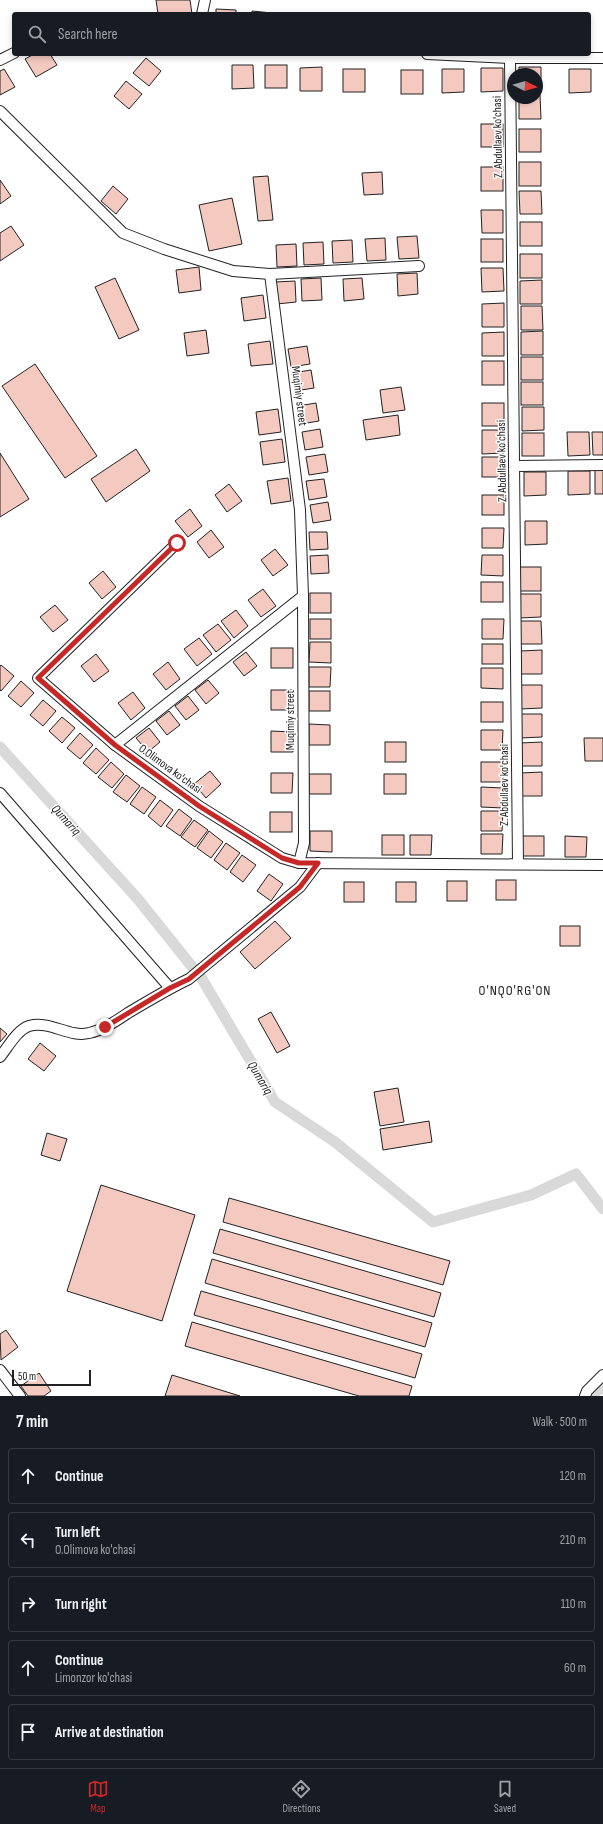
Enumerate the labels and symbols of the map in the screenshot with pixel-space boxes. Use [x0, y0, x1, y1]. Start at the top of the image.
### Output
north arrow [507, 68, 543, 104]
street label: Z. Abdullaev ko'chasi [490, 96, 506, 178]
street label: Muqimiy street [288, 365, 310, 427]
street label: Z. Abdullaev ko'chasi [494, 420, 510, 502]
route start [168, 534, 186, 552]
street label: Muqimiy street [283, 689, 298, 750]
street label: O.Olimova ko'chasi [136, 741, 204, 797]
street label: Z. Abdullaev ko'chasi [497, 744, 512, 826]
water label: Qumariq [48, 801, 85, 839]
district label: O'NQO'RG'ON [479, 982, 551, 999]
route end [96, 1018, 114, 1036]
water label: Qumariq [244, 1058, 277, 1098]
scale bar [12, 1368, 91, 1387]

